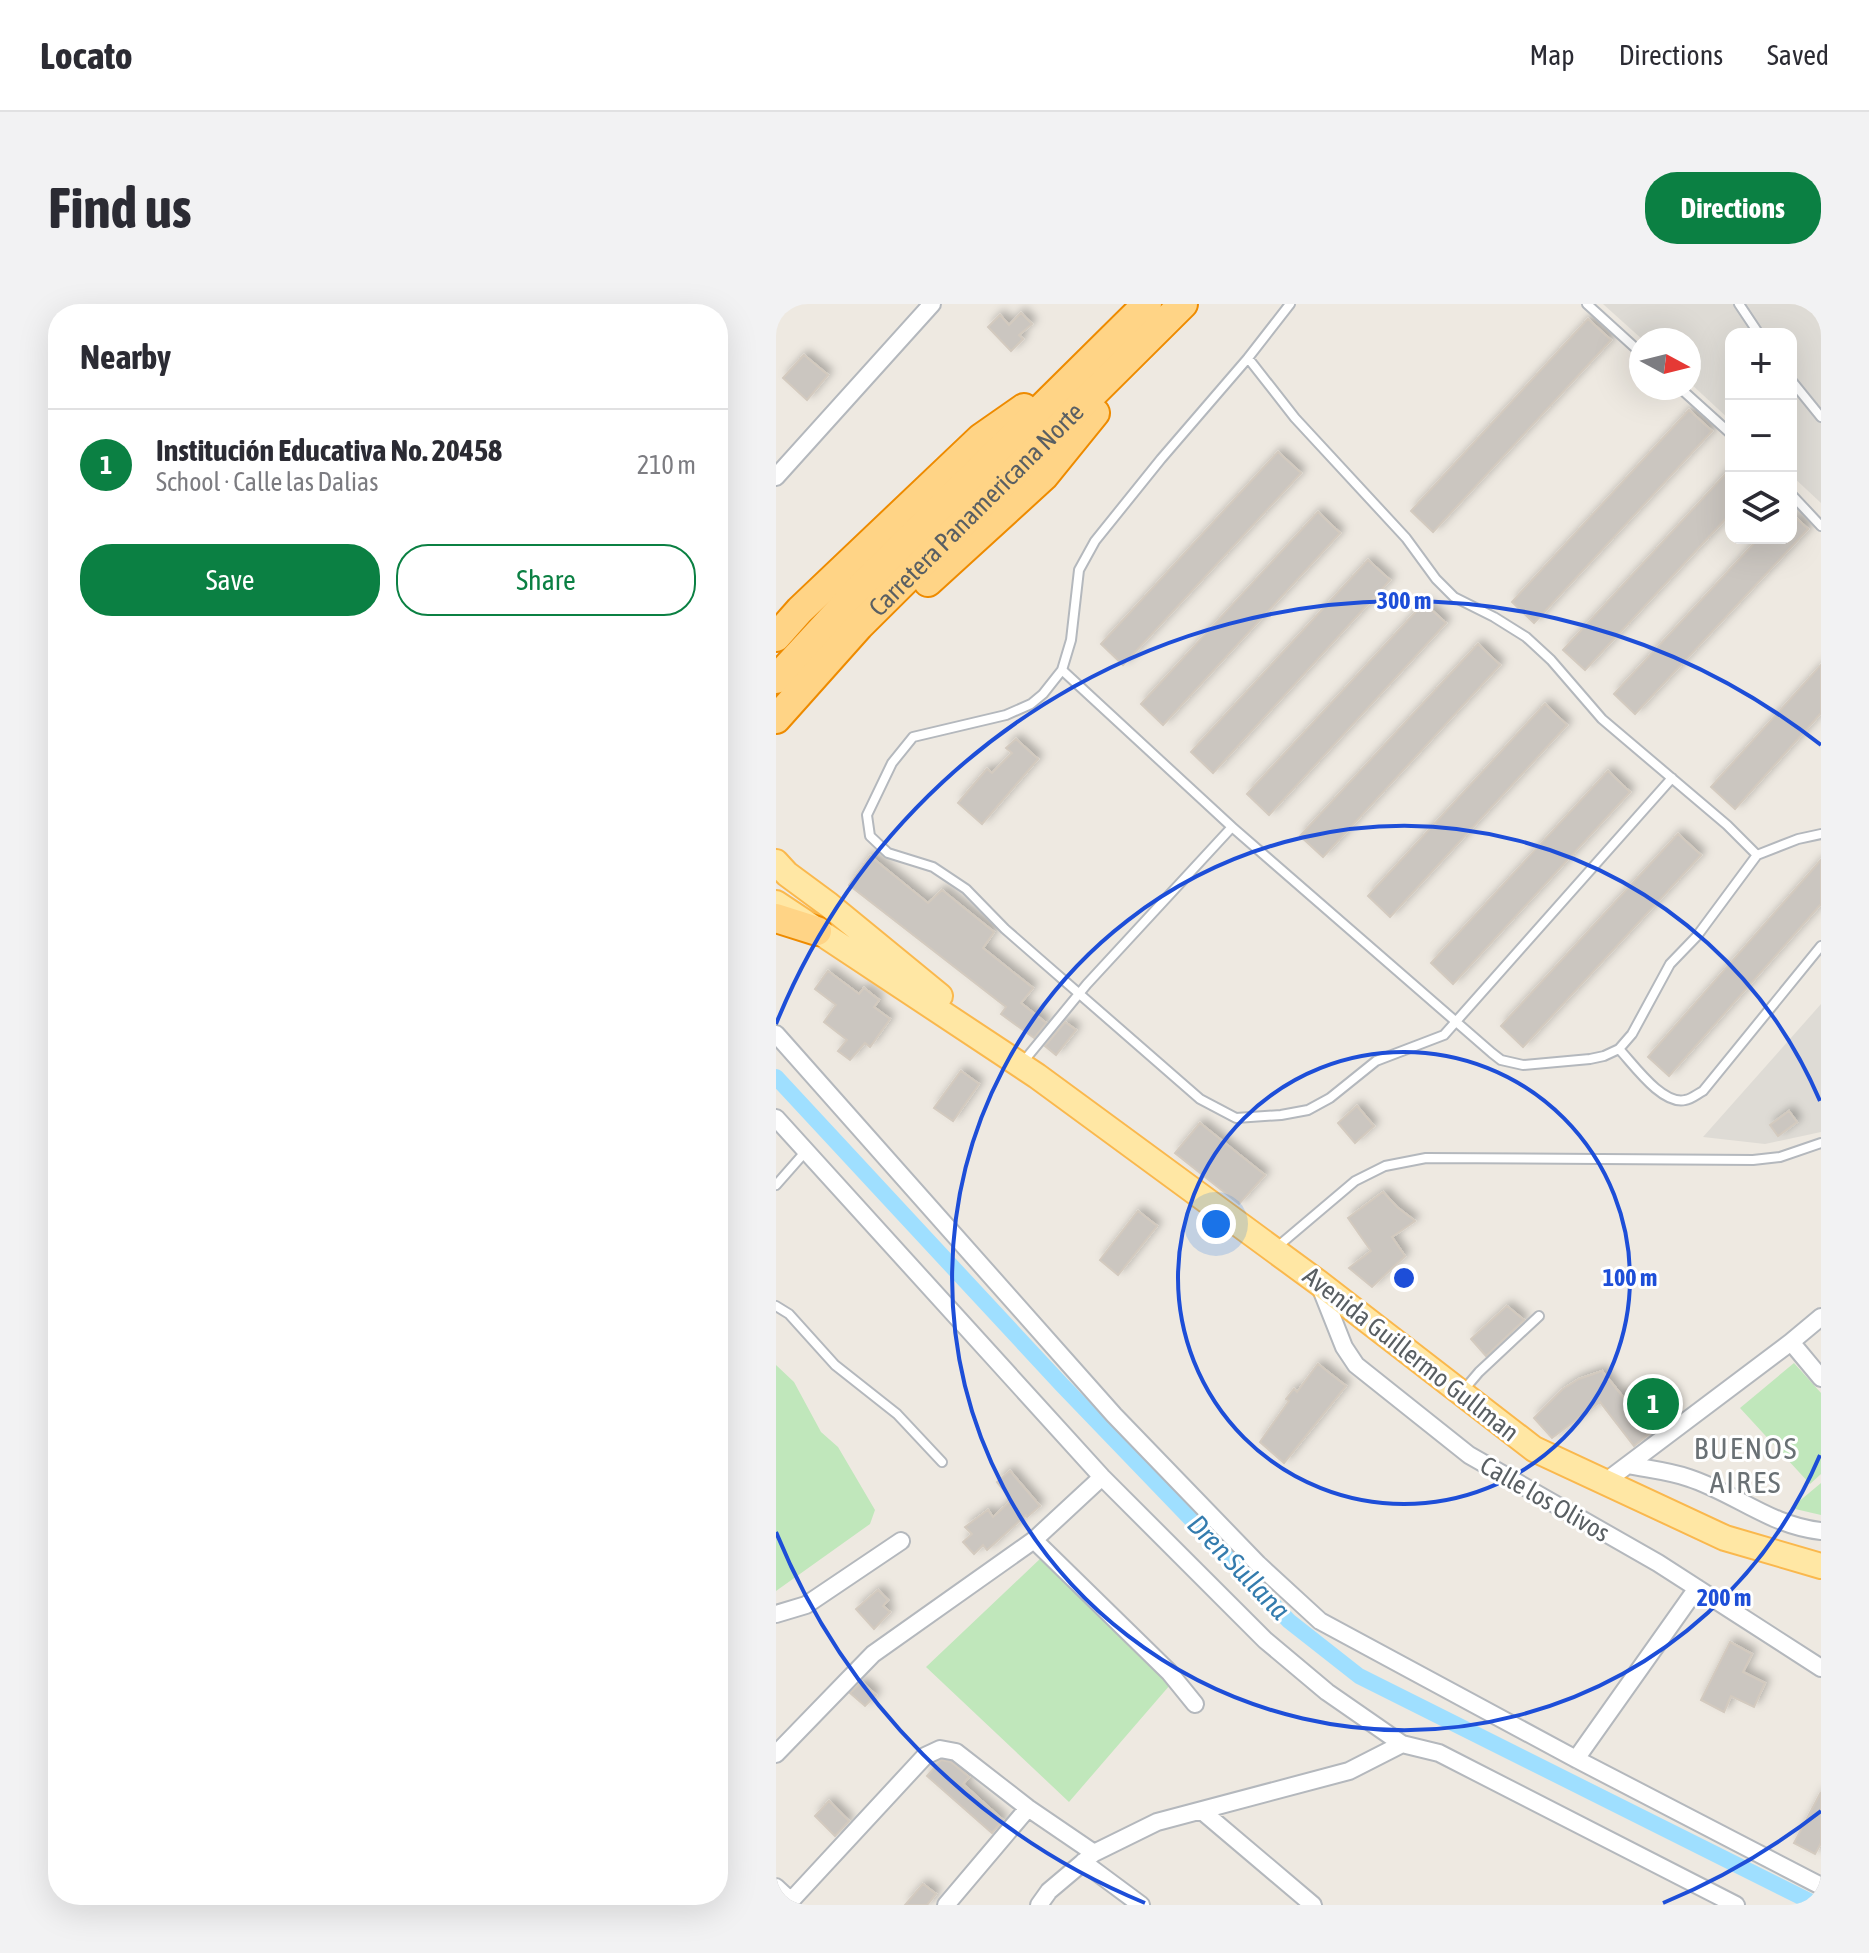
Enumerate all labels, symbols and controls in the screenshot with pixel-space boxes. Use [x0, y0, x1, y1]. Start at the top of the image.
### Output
text: Locato [40, 34, 133, 77]
text: Map [1530, 39, 1575, 71]
text: Directions [1619, 39, 1723, 71]
text: Saved [1767, 39, 1829, 71]
button: Directions [1645, 172, 1821, 244]
text: Find us [48, 176, 192, 240]
north arrow [1629, 328, 1701, 400]
map controls [1725, 328, 1797, 544]
button: + [1725, 328, 1797, 400]
text: Nearby [80, 337, 171, 376]
street label: Carretera Panamericana Norte [863, 397, 1090, 622]
button: − [1725, 400, 1797, 472]
text: Institución Educativa No. 20458 [156, 433, 502, 467]
text: 1 [100, 450, 112, 480]
text: 210 m [637, 450, 696, 480]
text: School · Calle las Dalias [156, 467, 378, 497]
button: layers [1725, 472, 1797, 544]
button: Save [80, 544, 380, 616]
button: Share [396, 544, 696, 616]
text: 300 m [1377, 587, 1431, 614]
your location [1196, 1204, 1236, 1244]
street label: Avenida Guillermo Gullman [1297, 1261, 1525, 1447]
centre of rings [1390, 1264, 1418, 1292]
text: 100 m [1603, 1264, 1657, 1291]
pin: 1 [1627, 1374, 1679, 1434]
district label: BUENOS AIRES [1694, 1431, 1798, 1499]
street label: Calle los Olivos [1475, 1450, 1615, 1548]
water label: Dren Sullana [1181, 1508, 1297, 1626]
text: 200 m [1697, 1584, 1751, 1611]

